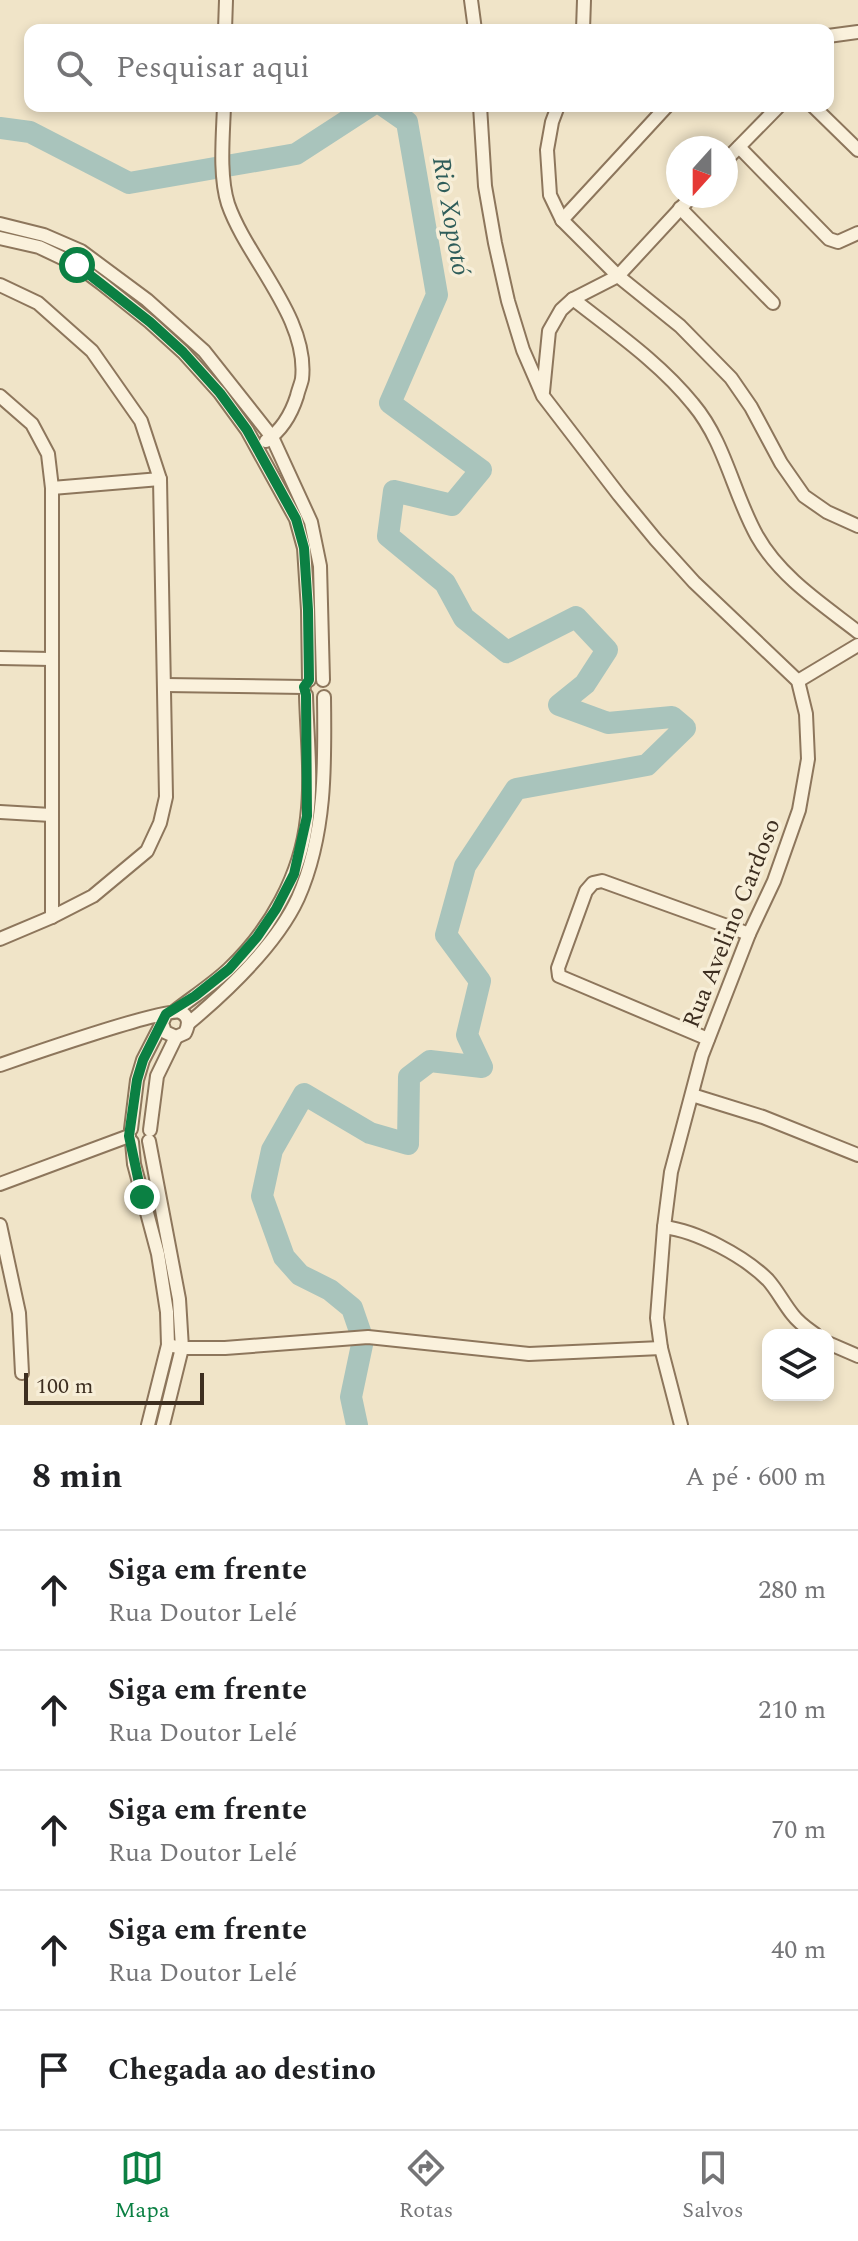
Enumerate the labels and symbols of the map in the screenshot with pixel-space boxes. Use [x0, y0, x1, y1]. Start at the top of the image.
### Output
north arrow [666, 136, 738, 208]
water label: Rio Xopotó [421, 153, 481, 279]
route start [59, 247, 95, 283]
street label: Rua Avelino Cardoso [673, 813, 790, 1034]
route end [124, 1179, 160, 1215]
scale bar [24, 1369, 204, 1405]

